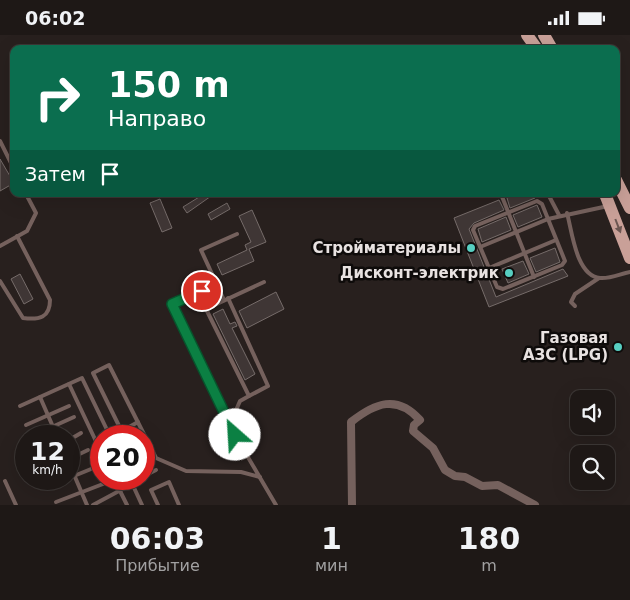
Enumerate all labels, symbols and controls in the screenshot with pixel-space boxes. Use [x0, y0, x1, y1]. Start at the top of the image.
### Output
text: 06:02 [25, 7, 85, 29]
icon: right [25, 65, 90, 130]
text: 150 m [108, 65, 230, 105]
text: Направо [108, 106, 206, 131]
icon: arrive [96, 160, 124, 188]
text: Затем [25, 163, 86, 185]
one-way arrow [614, 219, 622, 233]
place label: Стройматериалы [313, 239, 461, 257]
marker: Стройматериалы [465, 242, 477, 254]
place label: Дисконт-электрик [340, 264, 499, 282]
marker: Дисконт-электрик [503, 267, 515, 279]
pin [181, 270, 223, 312]
icon: arrive [188, 277, 216, 305]
place label: Газовая АЗС (LPG) [523, 329, 608, 364]
marker: Газовая АЗС (LPG) [612, 341, 624, 353]
map controls [570, 390, 615, 490]
button: sound [570, 390, 615, 435]
position arrow [208, 408, 260, 460]
speed limit sign: 20 [90, 425, 155, 490]
text: 12 [30, 437, 65, 466]
button: search [570, 445, 615, 490]
text: km/h [32, 463, 63, 477]
text: 06:03 [110, 521, 205, 556]
text: 1 [321, 521, 342, 556]
text: 180 [458, 521, 520, 556]
text: Прибытие [115, 556, 200, 575]
text: мин [315, 556, 348, 575]
text: m [481, 556, 497, 575]

